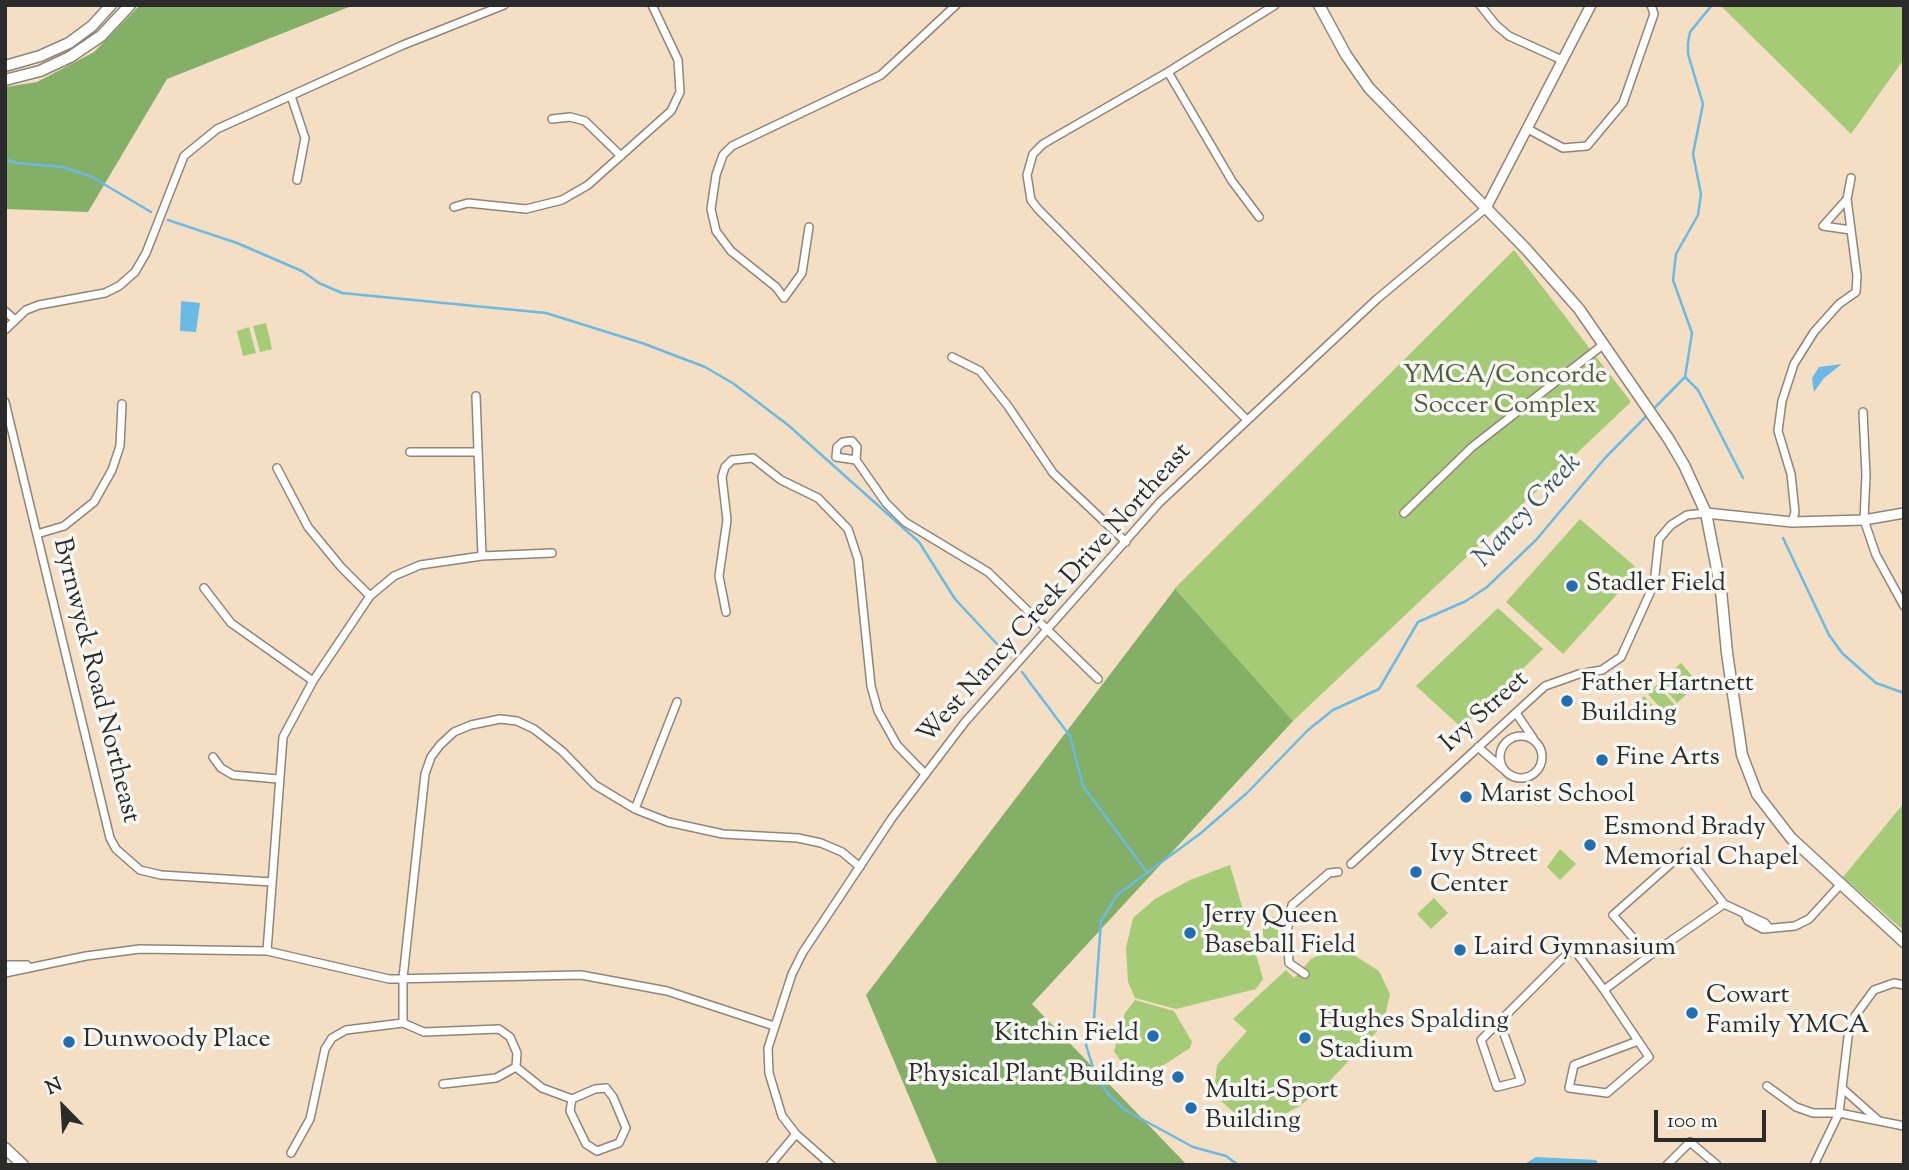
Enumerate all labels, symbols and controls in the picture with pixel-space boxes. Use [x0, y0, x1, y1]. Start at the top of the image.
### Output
park label: YMCA/Concorde Soccer Complex [1403, 362, 1607, 424]
street label: West Nancy Creek Drive Northeast [913, 438, 1199, 752]
water label: Nancy Creek [1468, 448, 1590, 576]
street label: Byrnwyck Road Northeast [43, 535, 145, 827]
place label: Stadler Field [1586, 570, 1726, 602]
marker: Stadler Field [1564, 578, 1580, 594]
street label: Ivy Street [1436, 665, 1536, 761]
place label: Father Hartnett Building [1581, 670, 1754, 732]
marker: Father Hartnett Building [1559, 693, 1575, 709]
place label: Fine Arts [1616, 744, 1720, 776]
marker: Fine Arts [1594, 752, 1610, 768]
place label: Marist School [1480, 781, 1635, 813]
marker: Marist School [1458, 789, 1474, 805]
place label: Esmond Brady Memorial Chapel [1604, 814, 1799, 876]
marker: Esmond Brady Memorial Chapel [1582, 837, 1598, 853]
place label: Ivy Street Center [1430, 841, 1538, 903]
marker: Ivy Street Center [1408, 864, 1424, 880]
place label: Jerry Queen Baseball Field [1204, 902, 1356, 964]
marker: Jerry Queen Baseball Field [1182, 925, 1198, 941]
place label: Laird Gymnasium [1474, 934, 1676, 966]
marker: Laird Gymnasium [1452, 942, 1468, 958]
place label: Cowart Family YMCA [1706, 982, 1869, 1044]
marker: Cowart Family YMCA [1684, 1005, 1700, 1021]
place label: Hughes Spalding Stadium [1319, 1007, 1509, 1068]
place label: Kitchin Field [994, 1020, 1139, 1052]
place label: Dunwoody Place [83, 1026, 271, 1058]
marker: Kitchin Field [1145, 1028, 1161, 1044]
marker: Hughes Spalding Stadium [1297, 1030, 1313, 1046]
marker: Dunwoody Place [61, 1034, 77, 1050]
place label: Physical Plant Building [908, 1061, 1164, 1093]
marker: Physical Plant Building [1170, 1069, 1186, 1085]
north arrow [28, 1072, 98, 1142]
text: N [42, 1072, 67, 1103]
place label: Multi-Sport Building [1205, 1077, 1338, 1138]
scale bar [1657, 1096, 1769, 1140]
marker: Multi-Sport Building [1183, 1100, 1199, 1116]
text: 100 m [1667, 1107, 1718, 1137]

